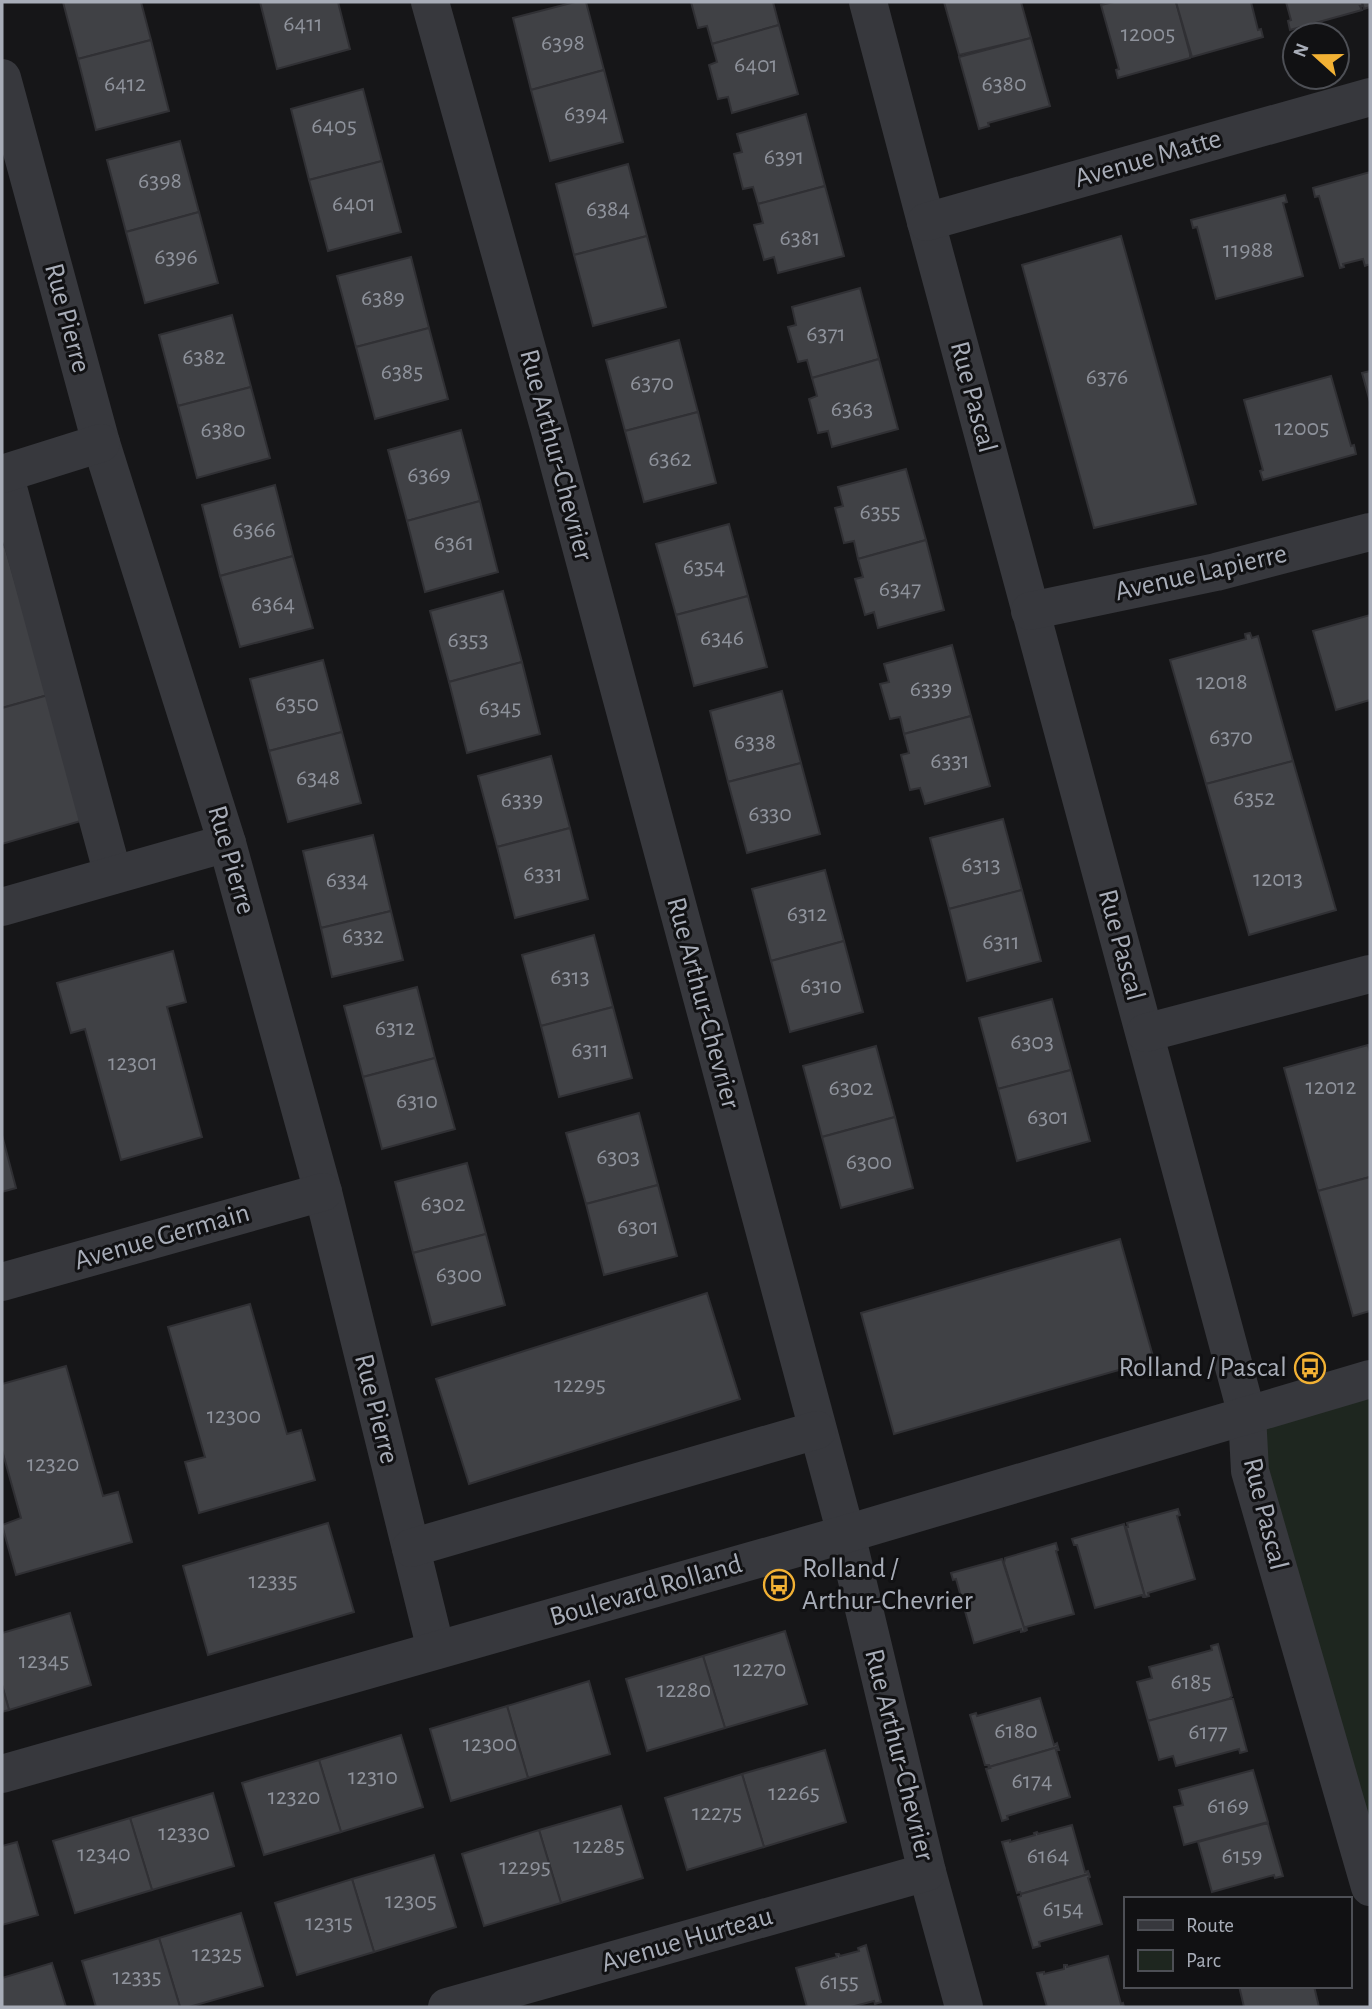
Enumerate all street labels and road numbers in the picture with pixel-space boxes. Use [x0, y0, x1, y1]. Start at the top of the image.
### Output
street label: Avenue Matte [1071, 125, 1225, 193]
street label: Rue Pierre [39, 260, 95, 376]
street label: Rue Pascal [945, 338, 1001, 456]
street label: Rue Arthur-Chevrier [514, 346, 598, 564]
street label: Avenue Lapierre [1112, 540, 1290, 606]
street label: Rue Pierre [202, 802, 260, 918]
street label: Rue Pascal [1093, 886, 1149, 1004]
street label: Rue Arthur-Chevrier [661, 894, 745, 1112]
street label: Avenue Germain [71, 1199, 253, 1275]
street label: Rue Pierre [349, 1351, 403, 1467]
street label: Rue Pascal [1238, 1455, 1292, 1573]
street label: Boulevard Rolland [547, 1550, 745, 1632]
street label: Rue Arthur-Chevrier [859, 1646, 939, 1864]
street label: Avenue Hurteau [598, 1902, 776, 1978]

